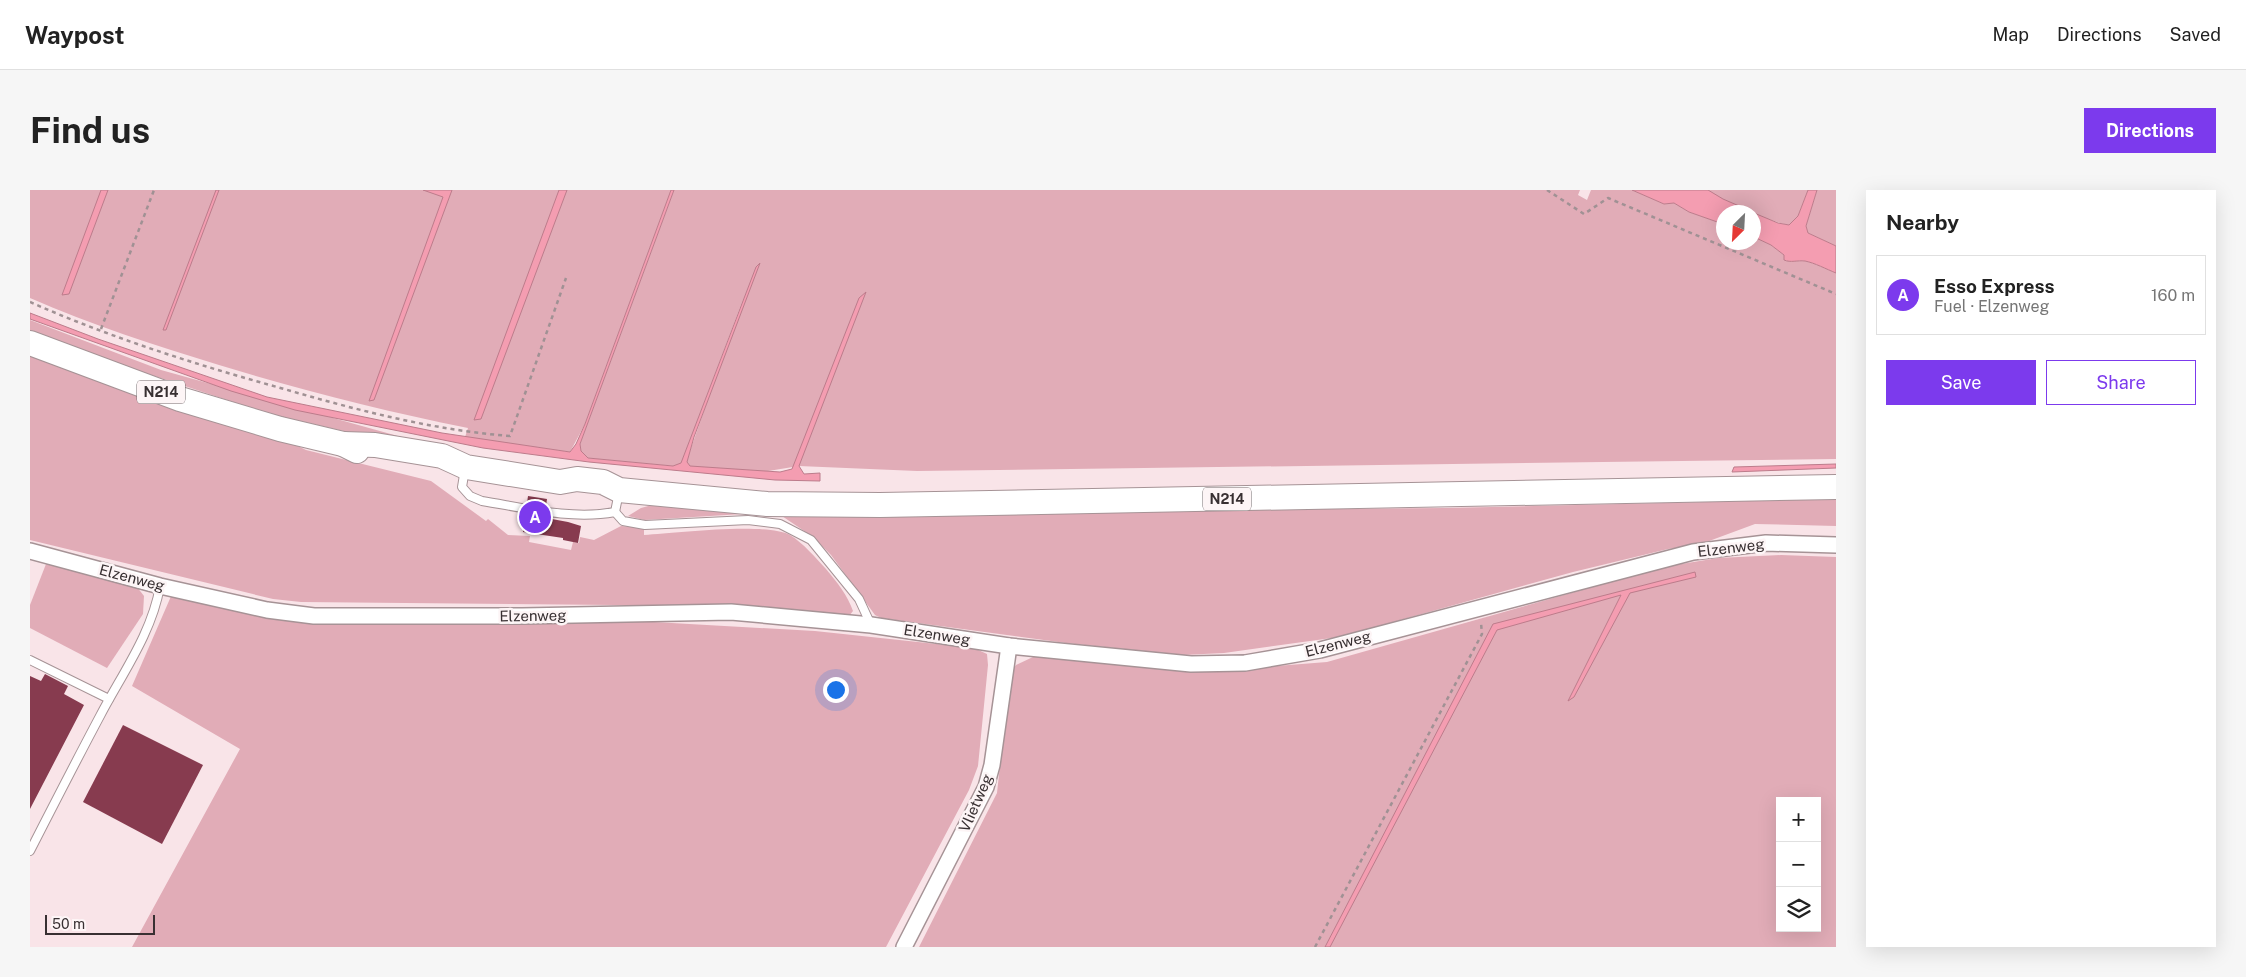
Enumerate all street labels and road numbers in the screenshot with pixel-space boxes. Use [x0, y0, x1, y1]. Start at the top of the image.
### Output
road number: N214 [137, 380, 185, 403]
road number: N214 [1203, 488, 1251, 510]
street label: Elzenweg [1697, 535, 1765, 560]
street label: Elzenweg [97, 561, 167, 594]
street label: Elzenweg [499, 606, 567, 625]
street label: Elzenweg [903, 621, 972, 648]
street label: Elzenweg [1303, 627, 1373, 660]
street label: Vlietweg [955, 771, 996, 834]

